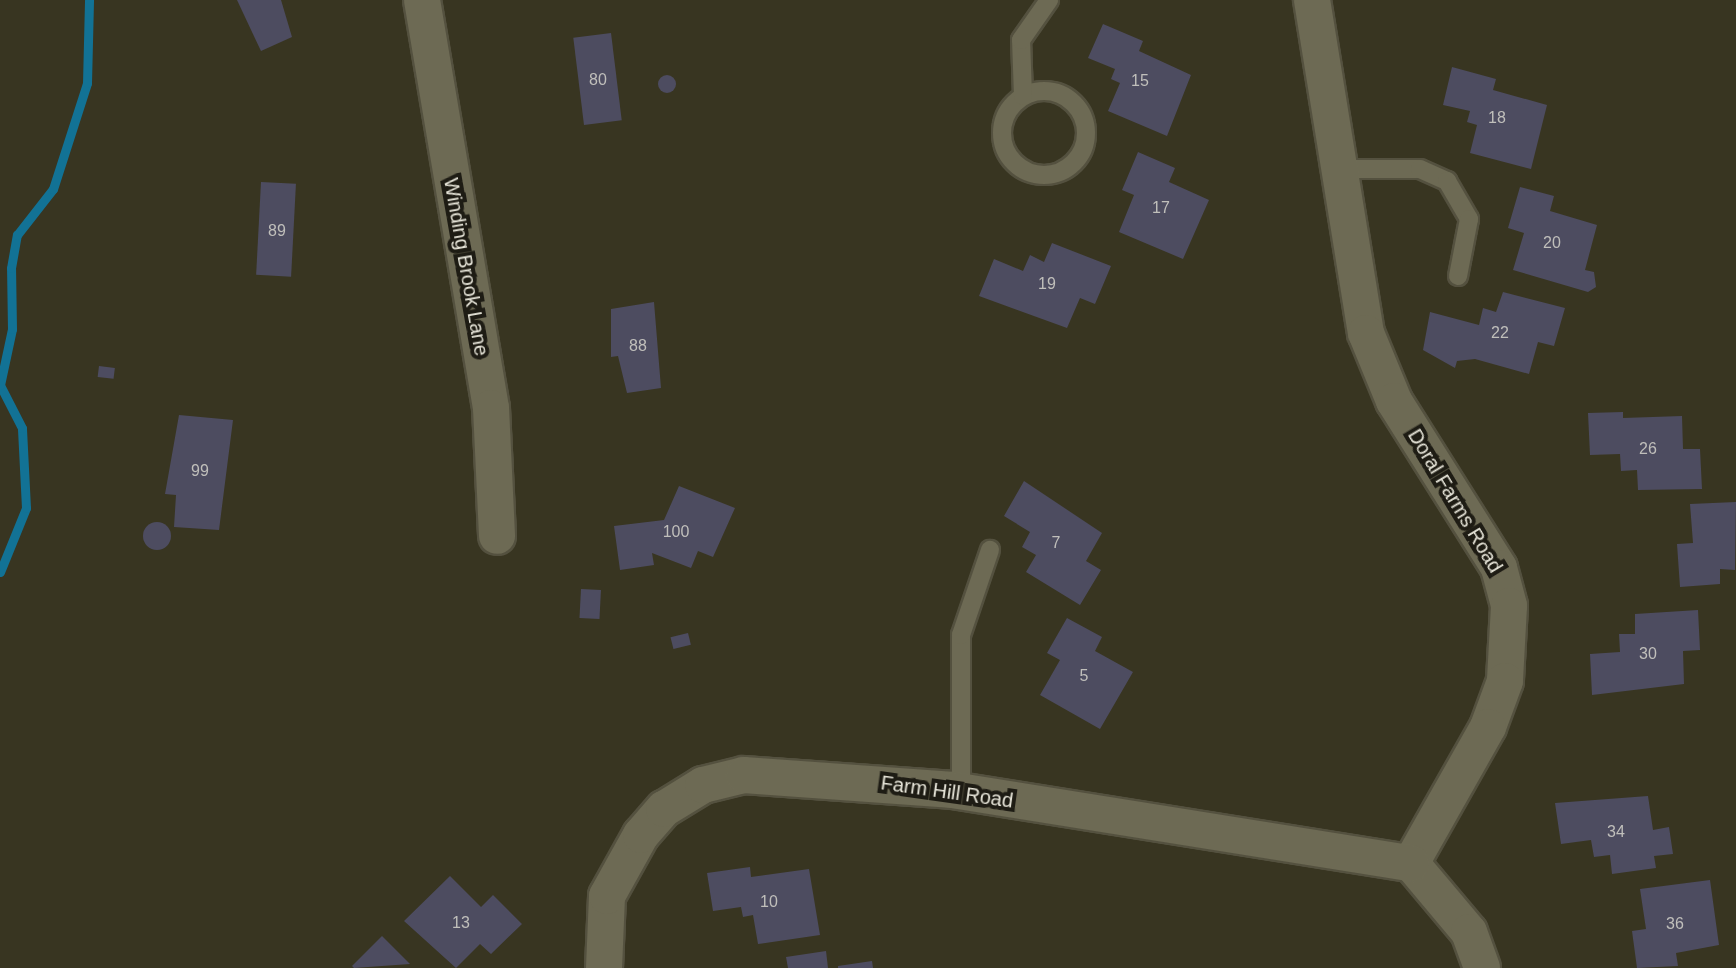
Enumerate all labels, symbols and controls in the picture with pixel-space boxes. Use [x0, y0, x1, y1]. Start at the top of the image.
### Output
house number: 80 [589, 70, 607, 90]
house number: 15 [1131, 71, 1149, 91]
house number: 18 [1488, 108, 1506, 128]
street label: Winding Brook Lane [439, 176, 493, 358]
house number: 17 [1152, 198, 1170, 218]
house number: 89 [268, 221, 286, 241]
house number: 20 [1543, 233, 1561, 253]
house number: 19 [1038, 274, 1056, 294]
house number: 22 [1491, 323, 1509, 343]
house number: 88 [629, 336, 647, 356]
street label: Doral Farms Road [1403, 425, 1507, 577]
house number: 26 [1639, 439, 1657, 459]
house number: 99 [191, 461, 209, 481]
house number: 100 [663, 522, 689, 542]
house number: 7 [1052, 533, 1060, 553]
house number: 30 [1639, 644, 1657, 664]
house number: 5 [1080, 666, 1088, 686]
street label: Farm Hill Road [879, 771, 1015, 813]
house number: 34 [1607, 822, 1625, 842]
house number: 10 [760, 892, 778, 912]
house number: 13 [452, 913, 470, 933]
house number: 36 [1666, 914, 1684, 934]

